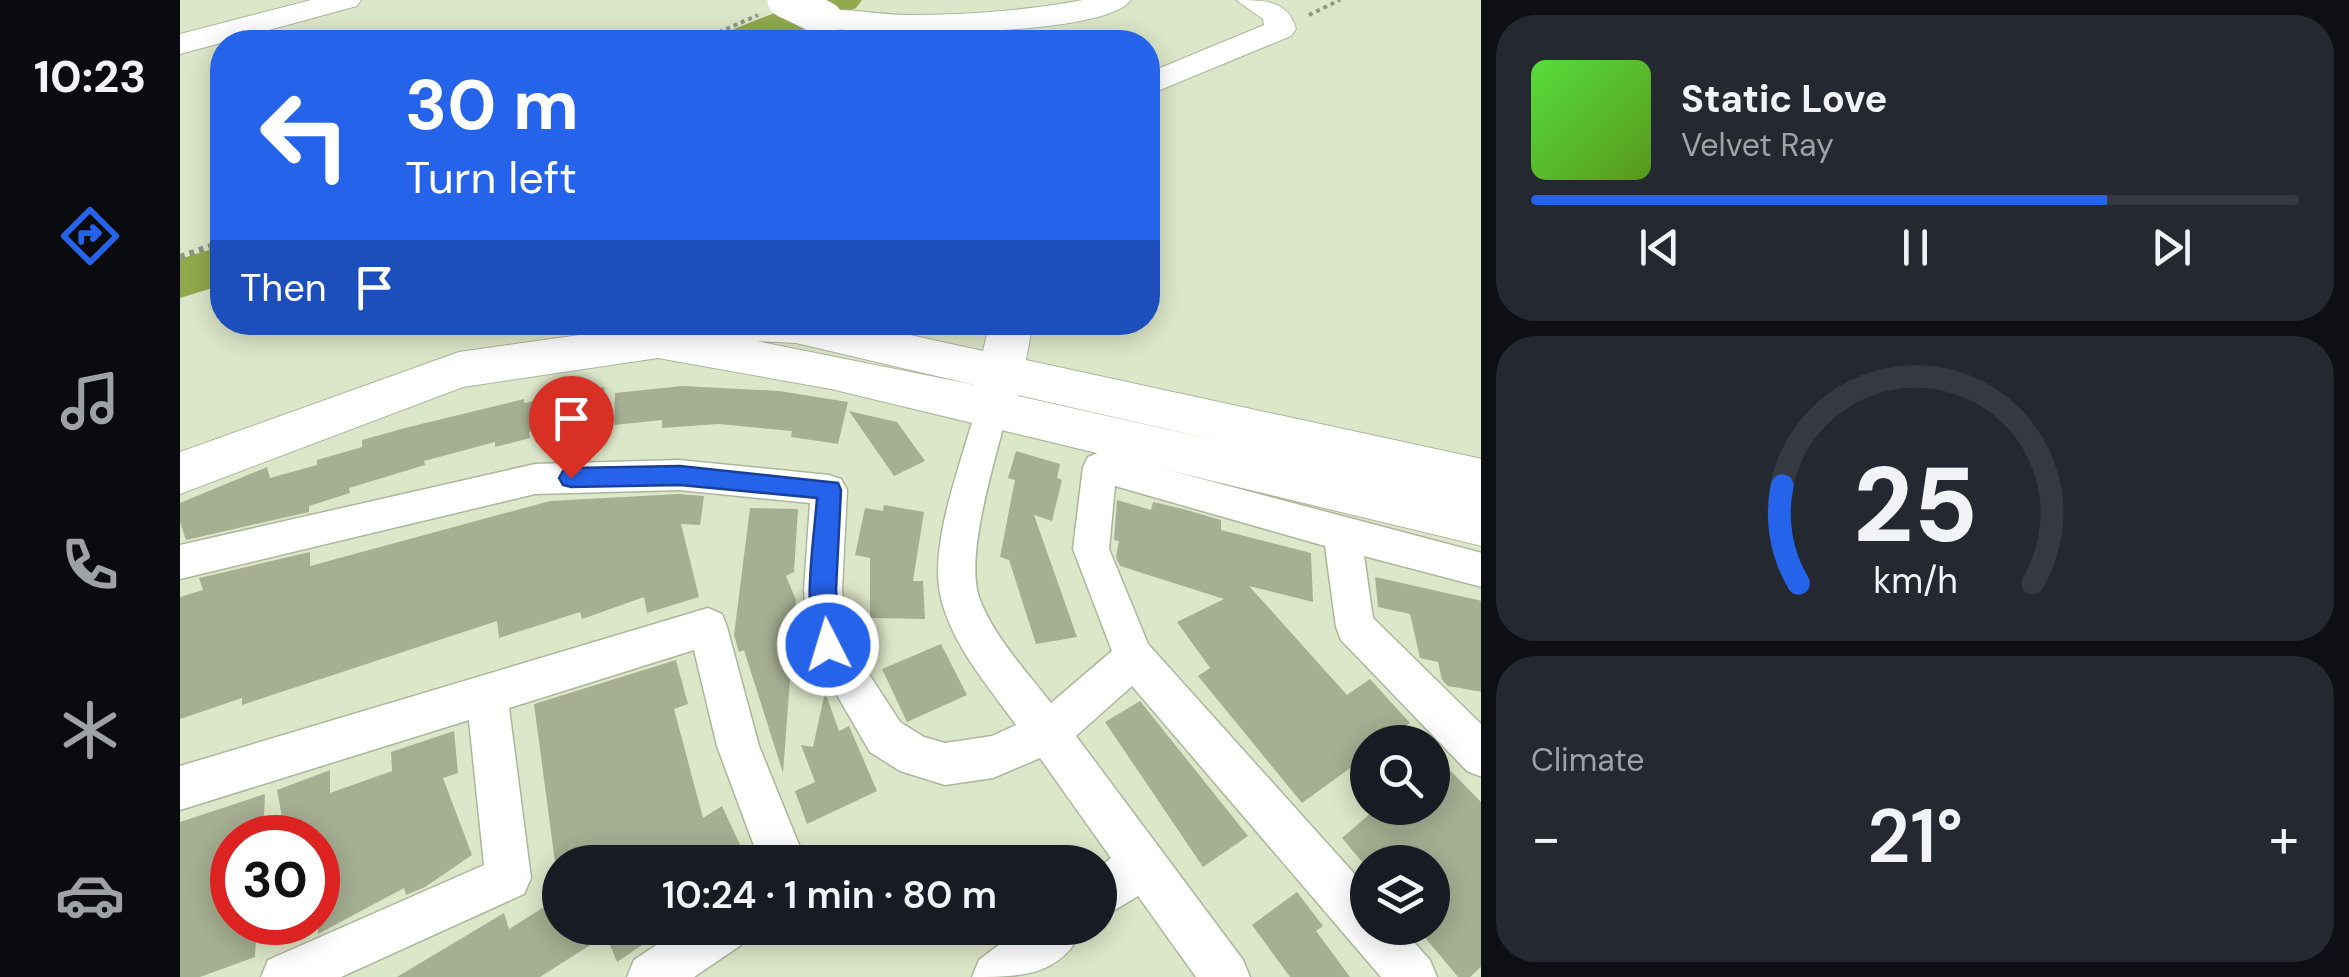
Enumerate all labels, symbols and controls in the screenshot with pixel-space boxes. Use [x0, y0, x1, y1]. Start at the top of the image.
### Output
text: 10:23 [34, 47, 146, 106]
text: 30 m [405, 60, 579, 151]
icon: left [240, 70, 370, 200]
text: Static Love [1681, 74, 1887, 124]
text: Velvet Ray [1681, 124, 1834, 166]
text: Turn left [405, 148, 577, 207]
icon: directions [55, 201, 125, 271]
icon: previous [1632, 220, 1687, 275]
icon: pause [1888, 220, 1943, 275]
icon: next [2144, 220, 2199, 275]
icon: arrive [347, 260, 402, 315]
text: Then [240, 263, 327, 313]
icon: music [55, 366, 125, 436]
pin [529, 376, 614, 479]
icon: arrive [544, 391, 599, 446]
text: 25 [1853, 438, 1977, 573]
icon: phone [55, 530, 125, 600]
text: km/h [1873, 558, 1957, 604]
position arrow [776, 593, 880, 697]
icon: climate [55, 695, 125, 765]
map controls [1350, 725, 1450, 945]
button: search [1350, 725, 1450, 825]
text: Climate [1531, 739, 1645, 781]
text: 21° [1867, 788, 1963, 885]
text: − [1531, 802, 1561, 874]
text: + [2269, 802, 2299, 874]
speed limit sign: 30 [210, 815, 340, 945]
button: layers [1350, 845, 1450, 945]
icon: car [55, 860, 125, 930]
text: 10:24 · 1 min · 80 m [662, 870, 997, 920]

